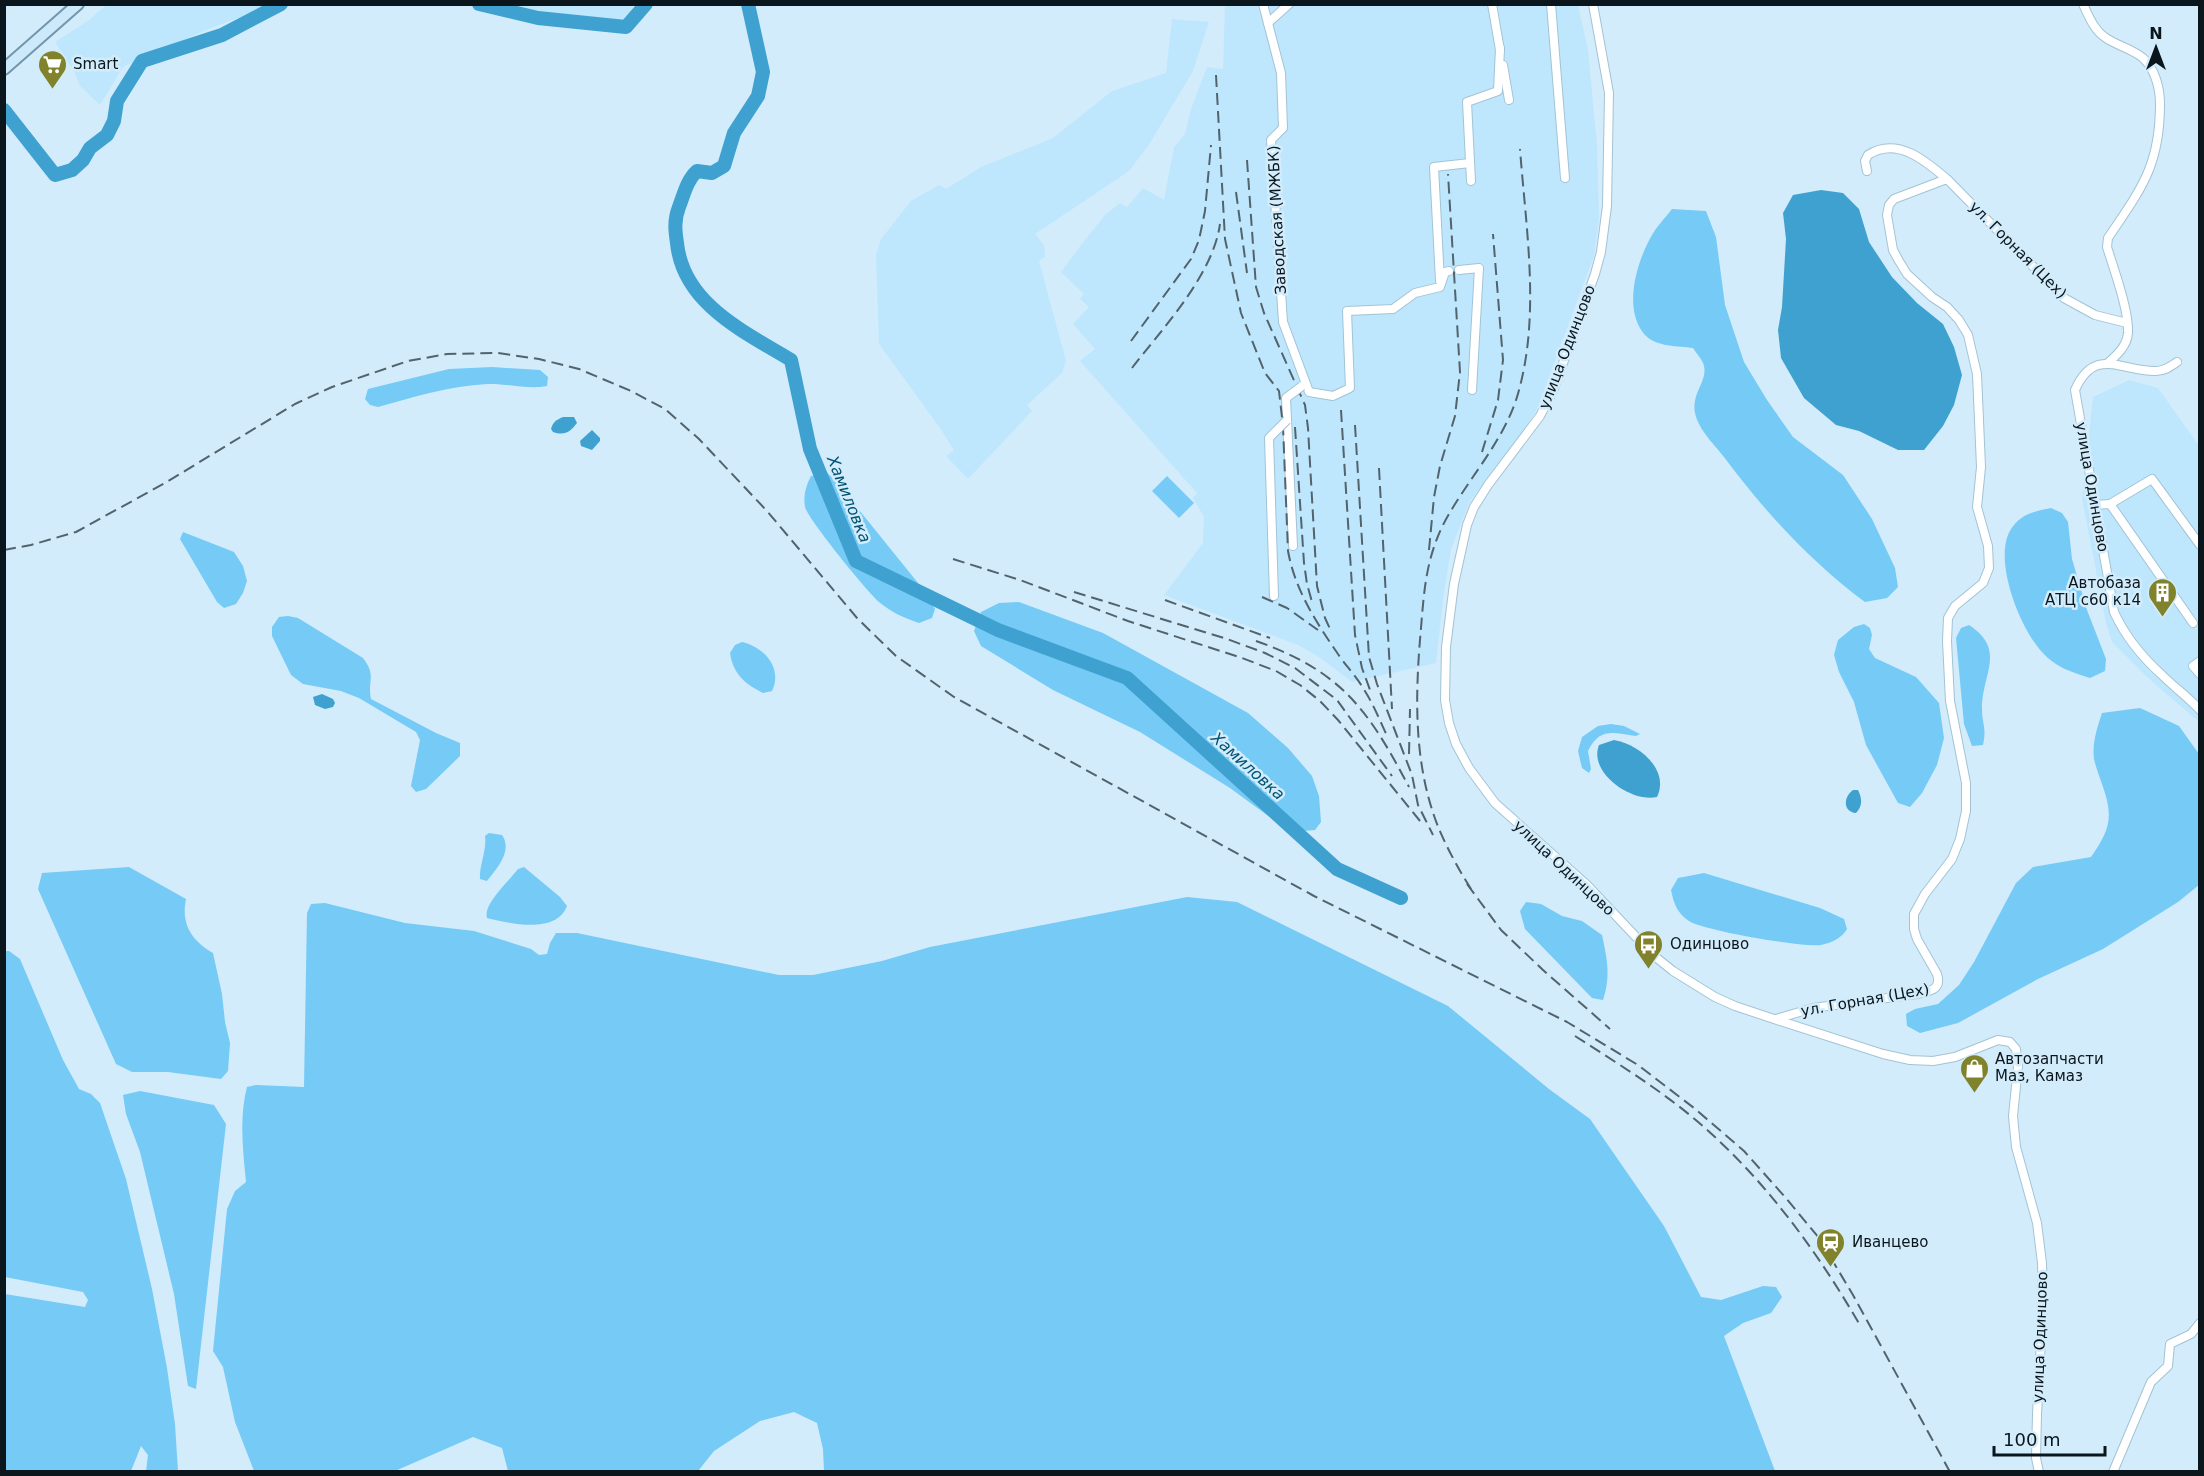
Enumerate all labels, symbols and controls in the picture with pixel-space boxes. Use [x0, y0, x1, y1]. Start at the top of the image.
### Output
north arrow [2126, 18, 2186, 78]
text: N [2149, 24, 2163, 43]
supermarket icon: Smart [36, 48, 68, 90]
place label: Smart [73, 55, 118, 73]
street label: Заводская (МЖБК) [1264, 145, 1290, 295]
street label: ул. Горная (Цех) [1966, 198, 2070, 302]
street label: улица Одинцово [1535, 282, 1599, 412]
street label: улица Одинцово [2072, 421, 2112, 553]
water label: Хамиловка [823, 452, 875, 545]
place label: Автобаза АТЦ с60 к14 [2045, 574, 2141, 609]
building icon: Автобаза АТЦ с60 к14 [2146, 576, 2178, 618]
water label: Хамиловка [1207, 727, 1289, 804]
street label: улица Одинцово [1510, 817, 1618, 919]
bus stop icon: Одинцово [1633, 928, 1665, 970]
place label: Одинцово [1670, 935, 1749, 953]
street label: ул. Горная (Цех) [1799, 980, 1931, 1020]
place label: Автозапчасти Маз, Камаз [1995, 1050, 2104, 1085]
shop icon: Автозапчасти Маз, Камаз [1958, 1052, 1990, 1094]
station icon: Иванцево [1815, 1226, 1847, 1268]
place label: Иванцево [1852, 1233, 1929, 1251]
street label: улица Одинцово [2029, 1271, 2051, 1403]
scale bar [1994, 1419, 2105, 1457]
text: 100 m [2003, 1429, 2061, 1450]

